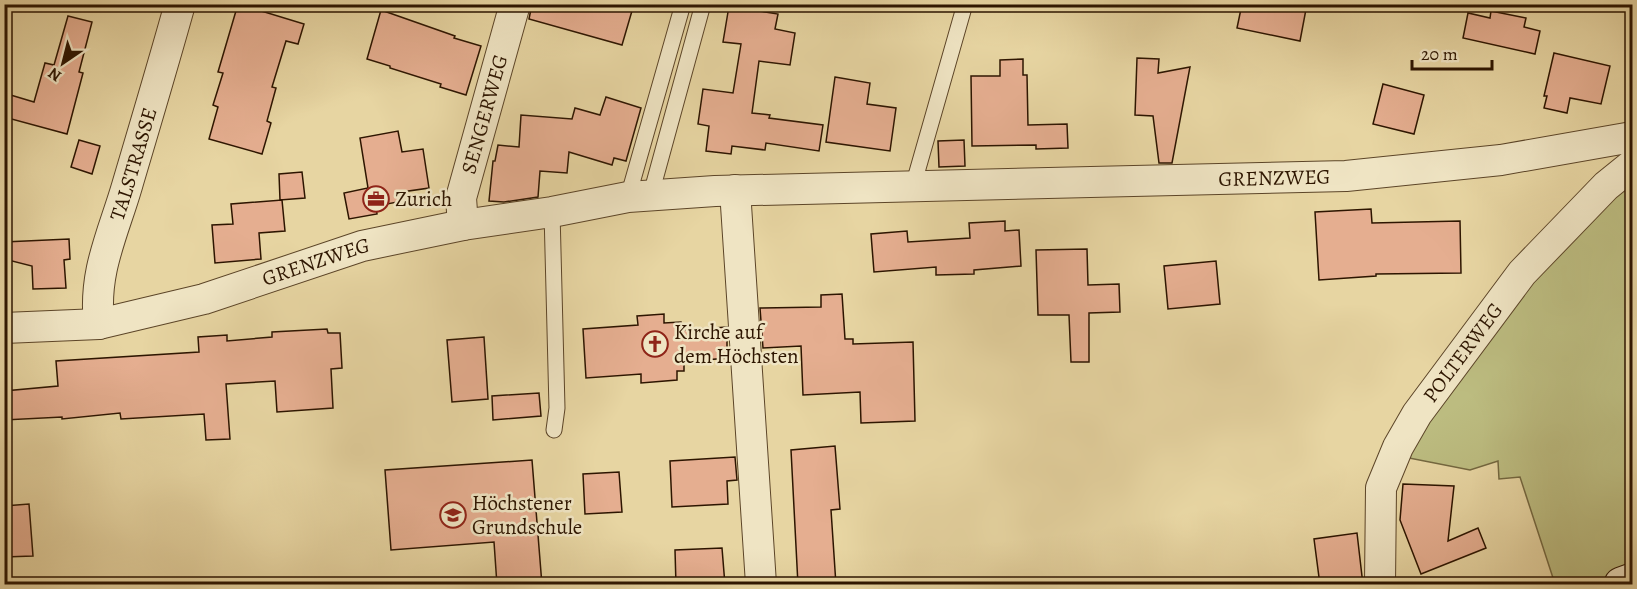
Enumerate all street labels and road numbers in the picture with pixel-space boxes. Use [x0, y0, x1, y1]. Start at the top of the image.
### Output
street label: SENGERWEG [454, 51, 514, 177]
street label: TALSTRASSE [103, 104, 163, 224]
street label: GRENZWEG [1218, 162, 1331, 193]
street label: GRENZWEG [258, 231, 372, 293]
street label: POLTERWEG [1416, 297, 1509, 408]

